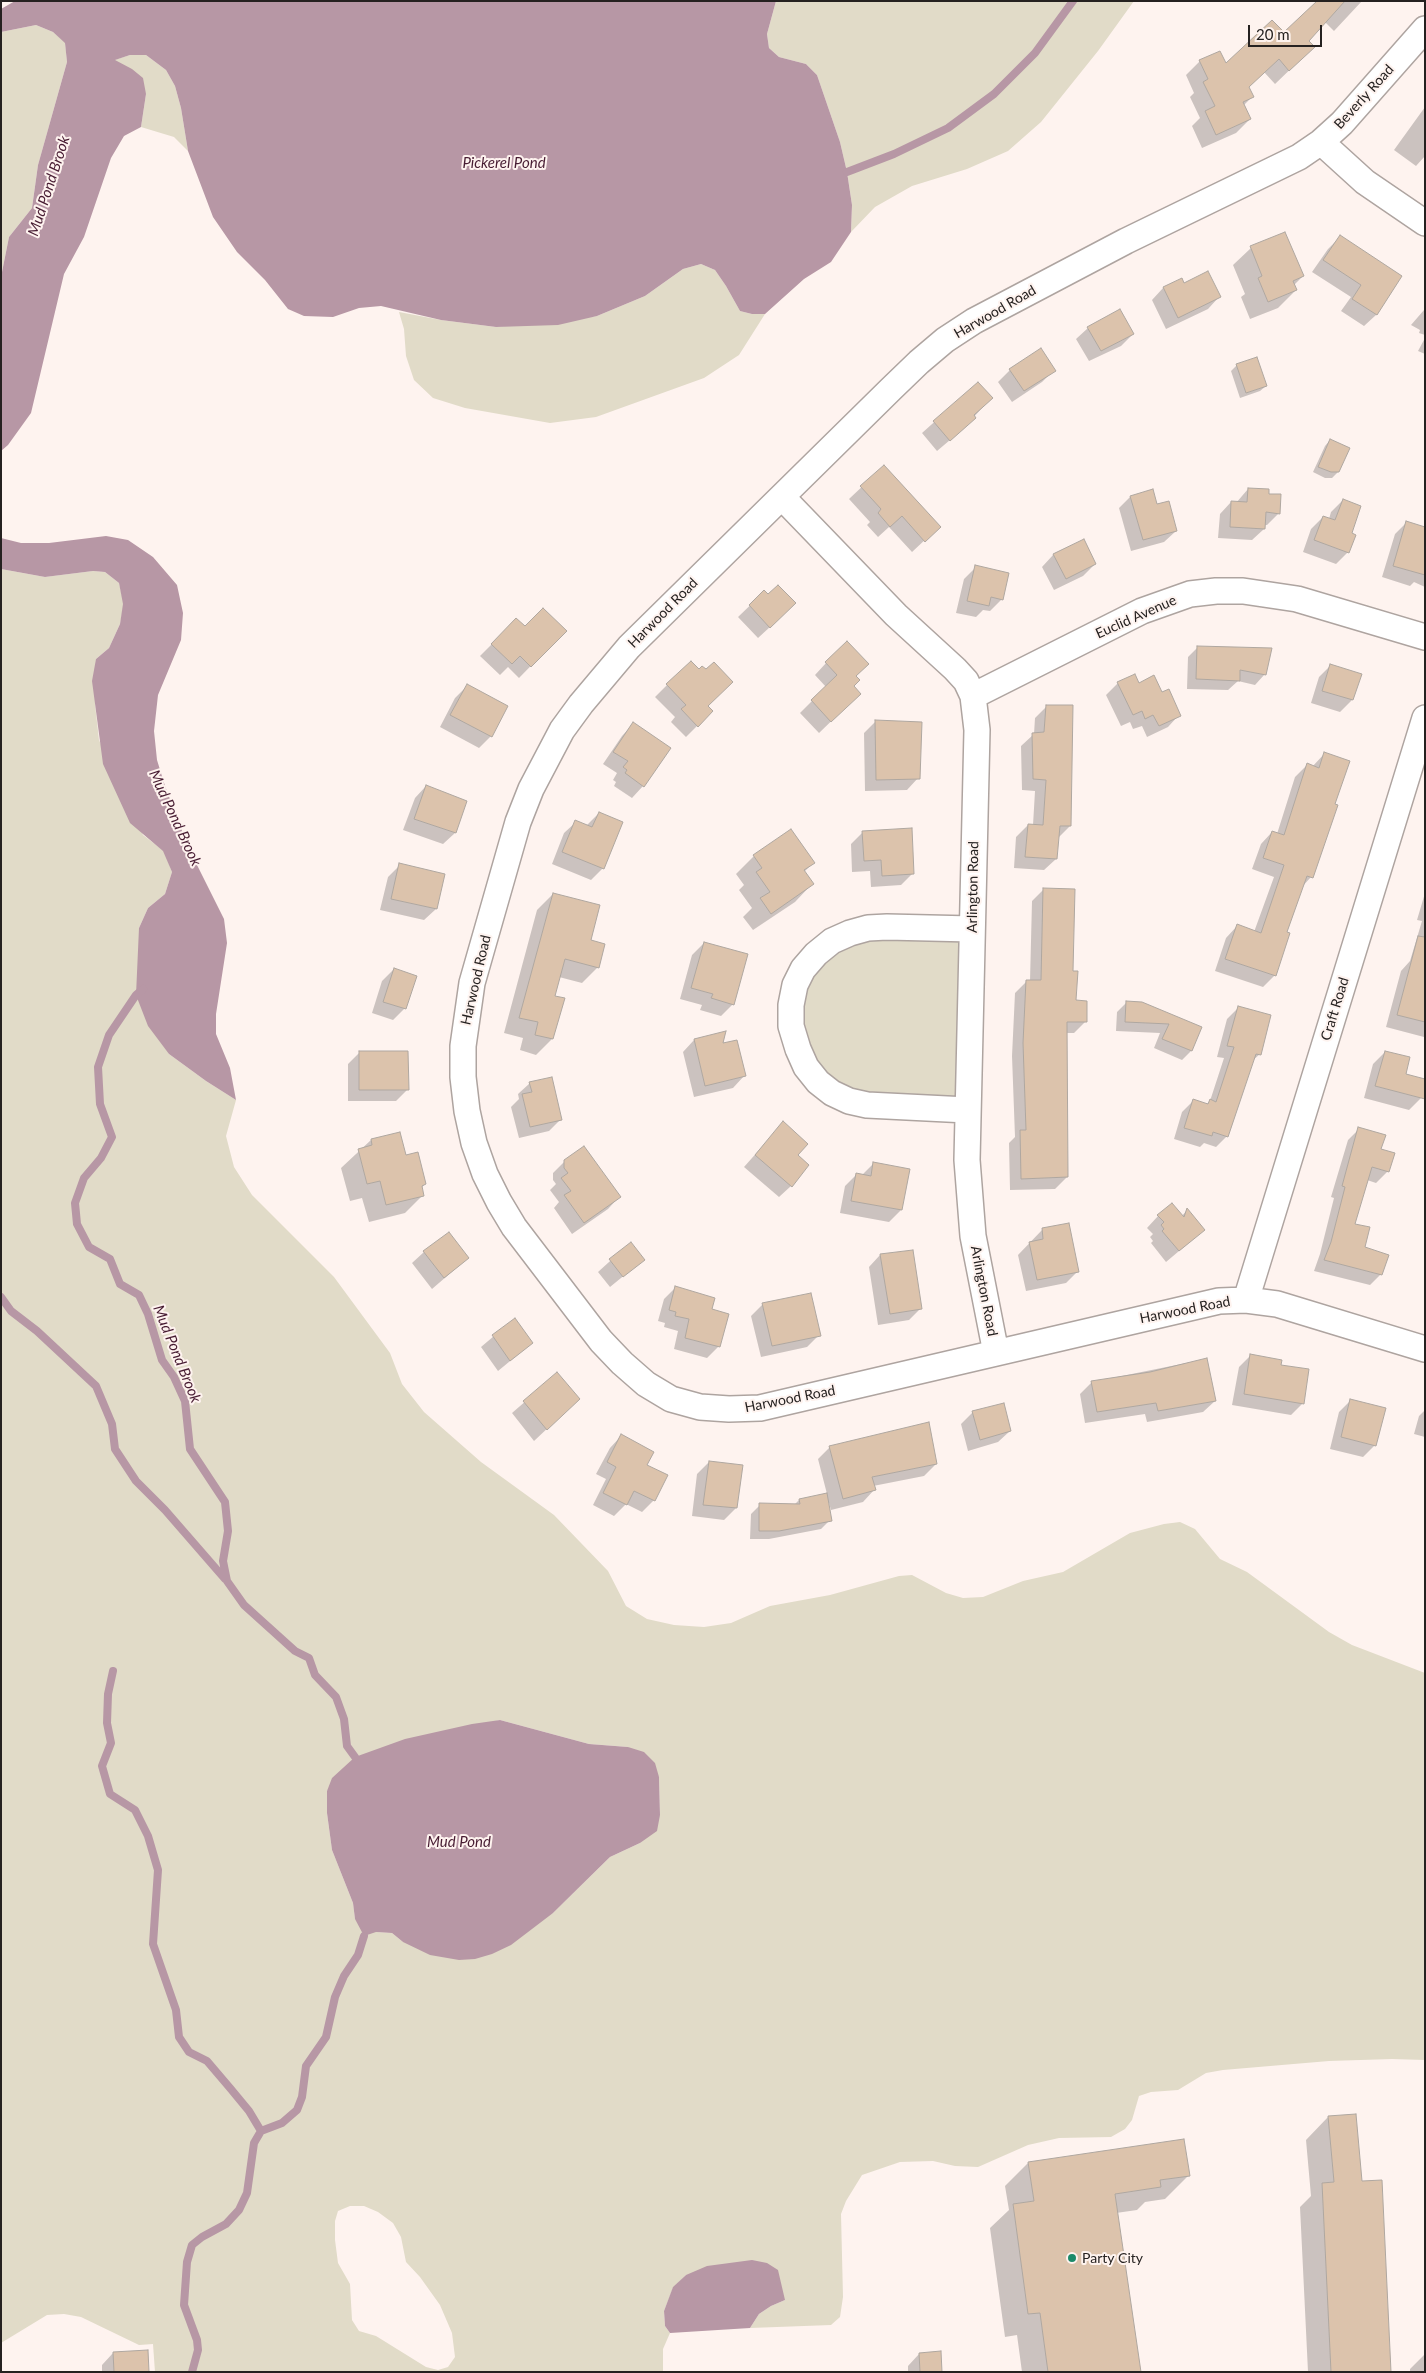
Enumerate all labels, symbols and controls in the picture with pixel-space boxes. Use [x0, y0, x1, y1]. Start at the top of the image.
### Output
scale bar [1251, 15, 1325, 47]
text: 20 m [1256, 25, 1290, 43]
street label: Beverly Road [1331, 61, 1397, 133]
water label: Mud Pond Brook [24, 134, 74, 238]
water label: Pickerel Pond [462, 154, 546, 172]
street label: Harwood Road [951, 282, 1039, 342]
street label: Harwood Road [625, 575, 701, 651]
street label: Euclid Avenue [1093, 592, 1179, 642]
water label: Mud Pond Brook [145, 767, 205, 869]
street label: Arlington Road [964, 841, 982, 933]
street label: Harwood Road [457, 933, 495, 1027]
street label: Craft Road [1317, 975, 1353, 1043]
street label: Arlington Road [967, 1244, 1001, 1338]
street label: Harwood Road [1138, 1293, 1232, 1327]
water label: Mud Pond Brook [149, 1302, 205, 1406]
street label: Harwood Road [743, 1382, 837, 1416]
water label: Mud Pond [427, 1833, 491, 1851]
place label: Party City [1082, 2250, 1143, 2266]
marker: Party City [1066, 2252, 1078, 2264]

